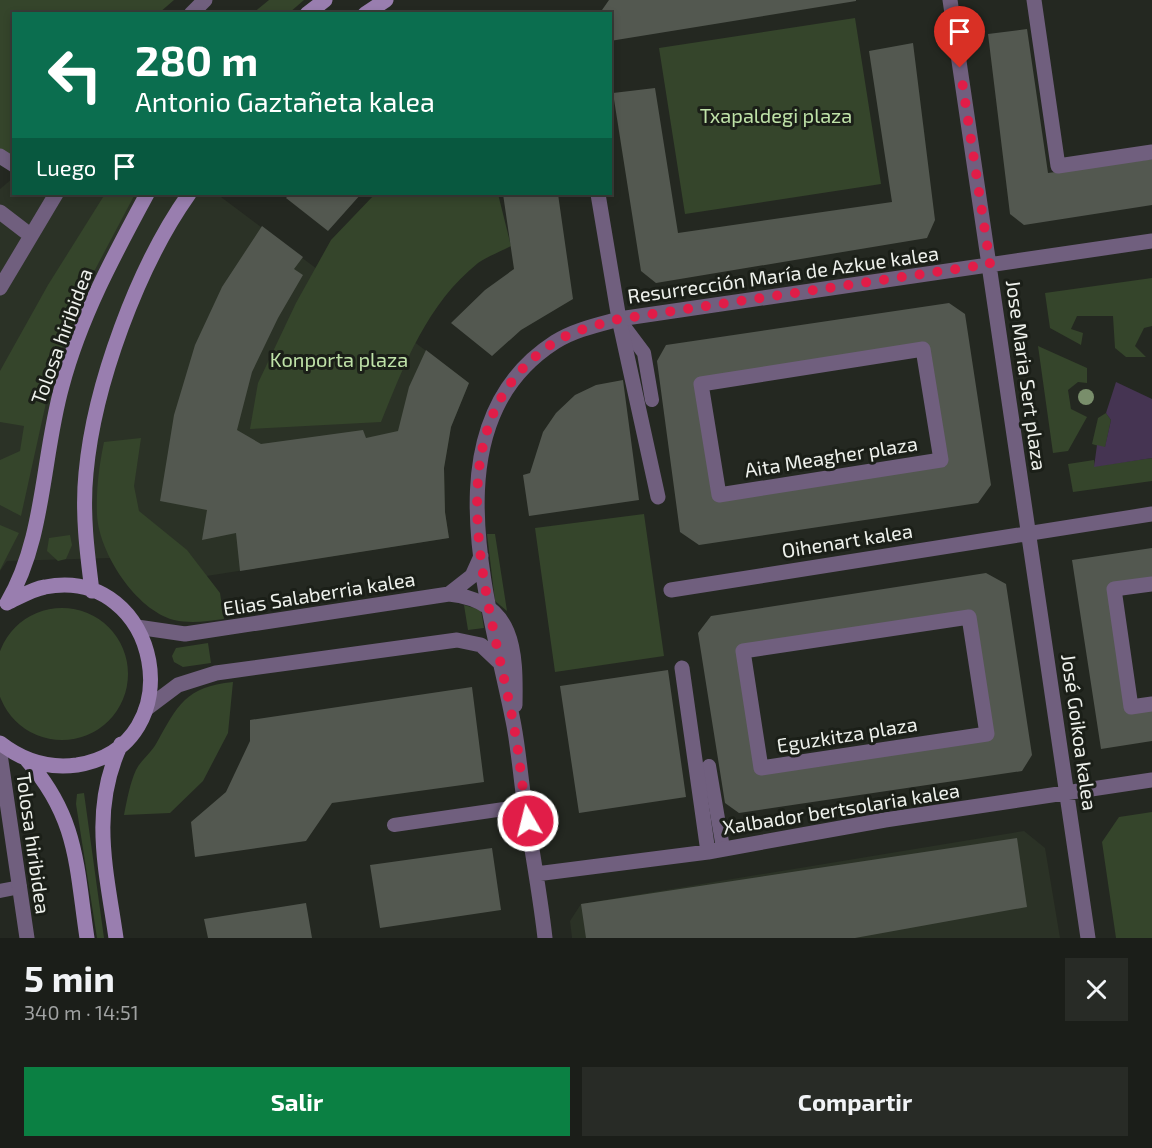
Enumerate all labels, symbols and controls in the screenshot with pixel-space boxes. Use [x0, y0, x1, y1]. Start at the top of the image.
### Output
pin [934, 6, 985, 68]
icon: arrive [943, 15, 976, 48]
text: 280 m [135, 34, 258, 84]
icon: left [36, 36, 114, 114]
text: Antonio Gaztañeta kalea [135, 85, 435, 117]
park label: Txapaldegi plaza [700, 103, 852, 127]
icon: arrive [108, 150, 141, 183]
text: Luego [36, 154, 96, 180]
street label: Resurrección María de Azkue kalea [626, 240, 940, 308]
street label: Tolosa hiribidea [25, 265, 97, 407]
street label: Jose Maria Sert plaza [1002, 278, 1052, 472]
park label: Konporta plaza [270, 347, 408, 371]
street label: Aita Meagher plaza [743, 430, 919, 482]
street label: Oihenart kalea [780, 518, 914, 562]
street label: Elias Salaberria kalea [221, 566, 417, 620]
street label: José Goikoa kalea [1057, 652, 1103, 812]
street label: Eguzkitza plaza [775, 711, 919, 757]
street label: Tolosa hiribidea [12, 771, 56, 915]
street label: Xalbador bertsolaria kalea [721, 777, 961, 839]
position arrow [496, 789, 560, 853]
text: 5 min [24, 956, 115, 999]
button: close [1065, 958, 1128, 1021]
text: 340 m · 14:51 [24, 1000, 139, 1024]
button: Salir [24, 1067, 570, 1136]
button: Compartir [582, 1067, 1128, 1136]

